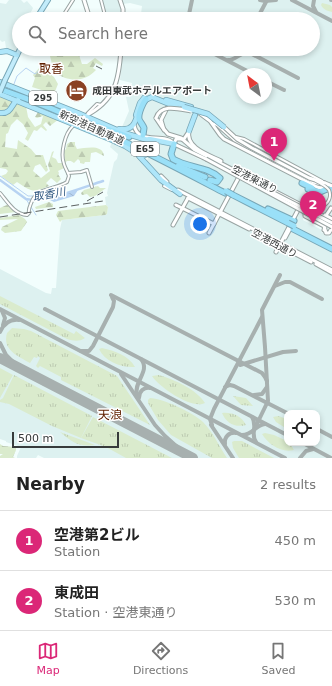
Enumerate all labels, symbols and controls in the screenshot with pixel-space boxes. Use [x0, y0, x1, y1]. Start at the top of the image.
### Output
search box [12, 12, 320, 56]
icon: search [26, 23, 48, 45]
text: Search here [58, 25, 148, 43]
district label: 取香 [39, 62, 63, 76]
north arrow [236, 68, 272, 104]
hotel icon: 成田東武ホテルエアポート [64, 77, 90, 103]
place label: 成田東武ホテルエアポート [92, 85, 212, 96]
road number: 295 [29, 91, 57, 105]
street label: 新空港自動車道 [58, 108, 126, 147]
pin: 1 [261, 128, 287, 161]
road number: E65 [131, 142, 159, 156]
street label: 空港東通り [230, 163, 280, 196]
water label: 取香川 [32, 185, 68, 204]
pin: 2 [300, 191, 326, 224]
your location [190, 214, 210, 234]
street label: 空港西通り [250, 227, 299, 260]
district label: 天浪 [98, 408, 122, 422]
map controls [284, 410, 320, 446]
button: locate [284, 410, 320, 446]
scale bar [12, 430, 119, 449]
text: 500 m [18, 432, 53, 445]
text: Nearby [16, 474, 85, 494]
text: 2 results [260, 477, 316, 492]
text: 空港第2ビル [54, 526, 139, 544]
text: 1 [24, 533, 34, 548]
text: 450 m [274, 533, 316, 548]
text: Station [54, 544, 100, 559]
text: 東成田 [54, 584, 99, 602]
text: 2 [24, 593, 34, 608]
text: 530 m [274, 593, 316, 608]
text: Station · 空港東通り [54, 605, 178, 620]
tab: Map [37, 640, 60, 677]
tab: Directions [133, 640, 188, 677]
tab: Saved [261, 640, 295, 677]

